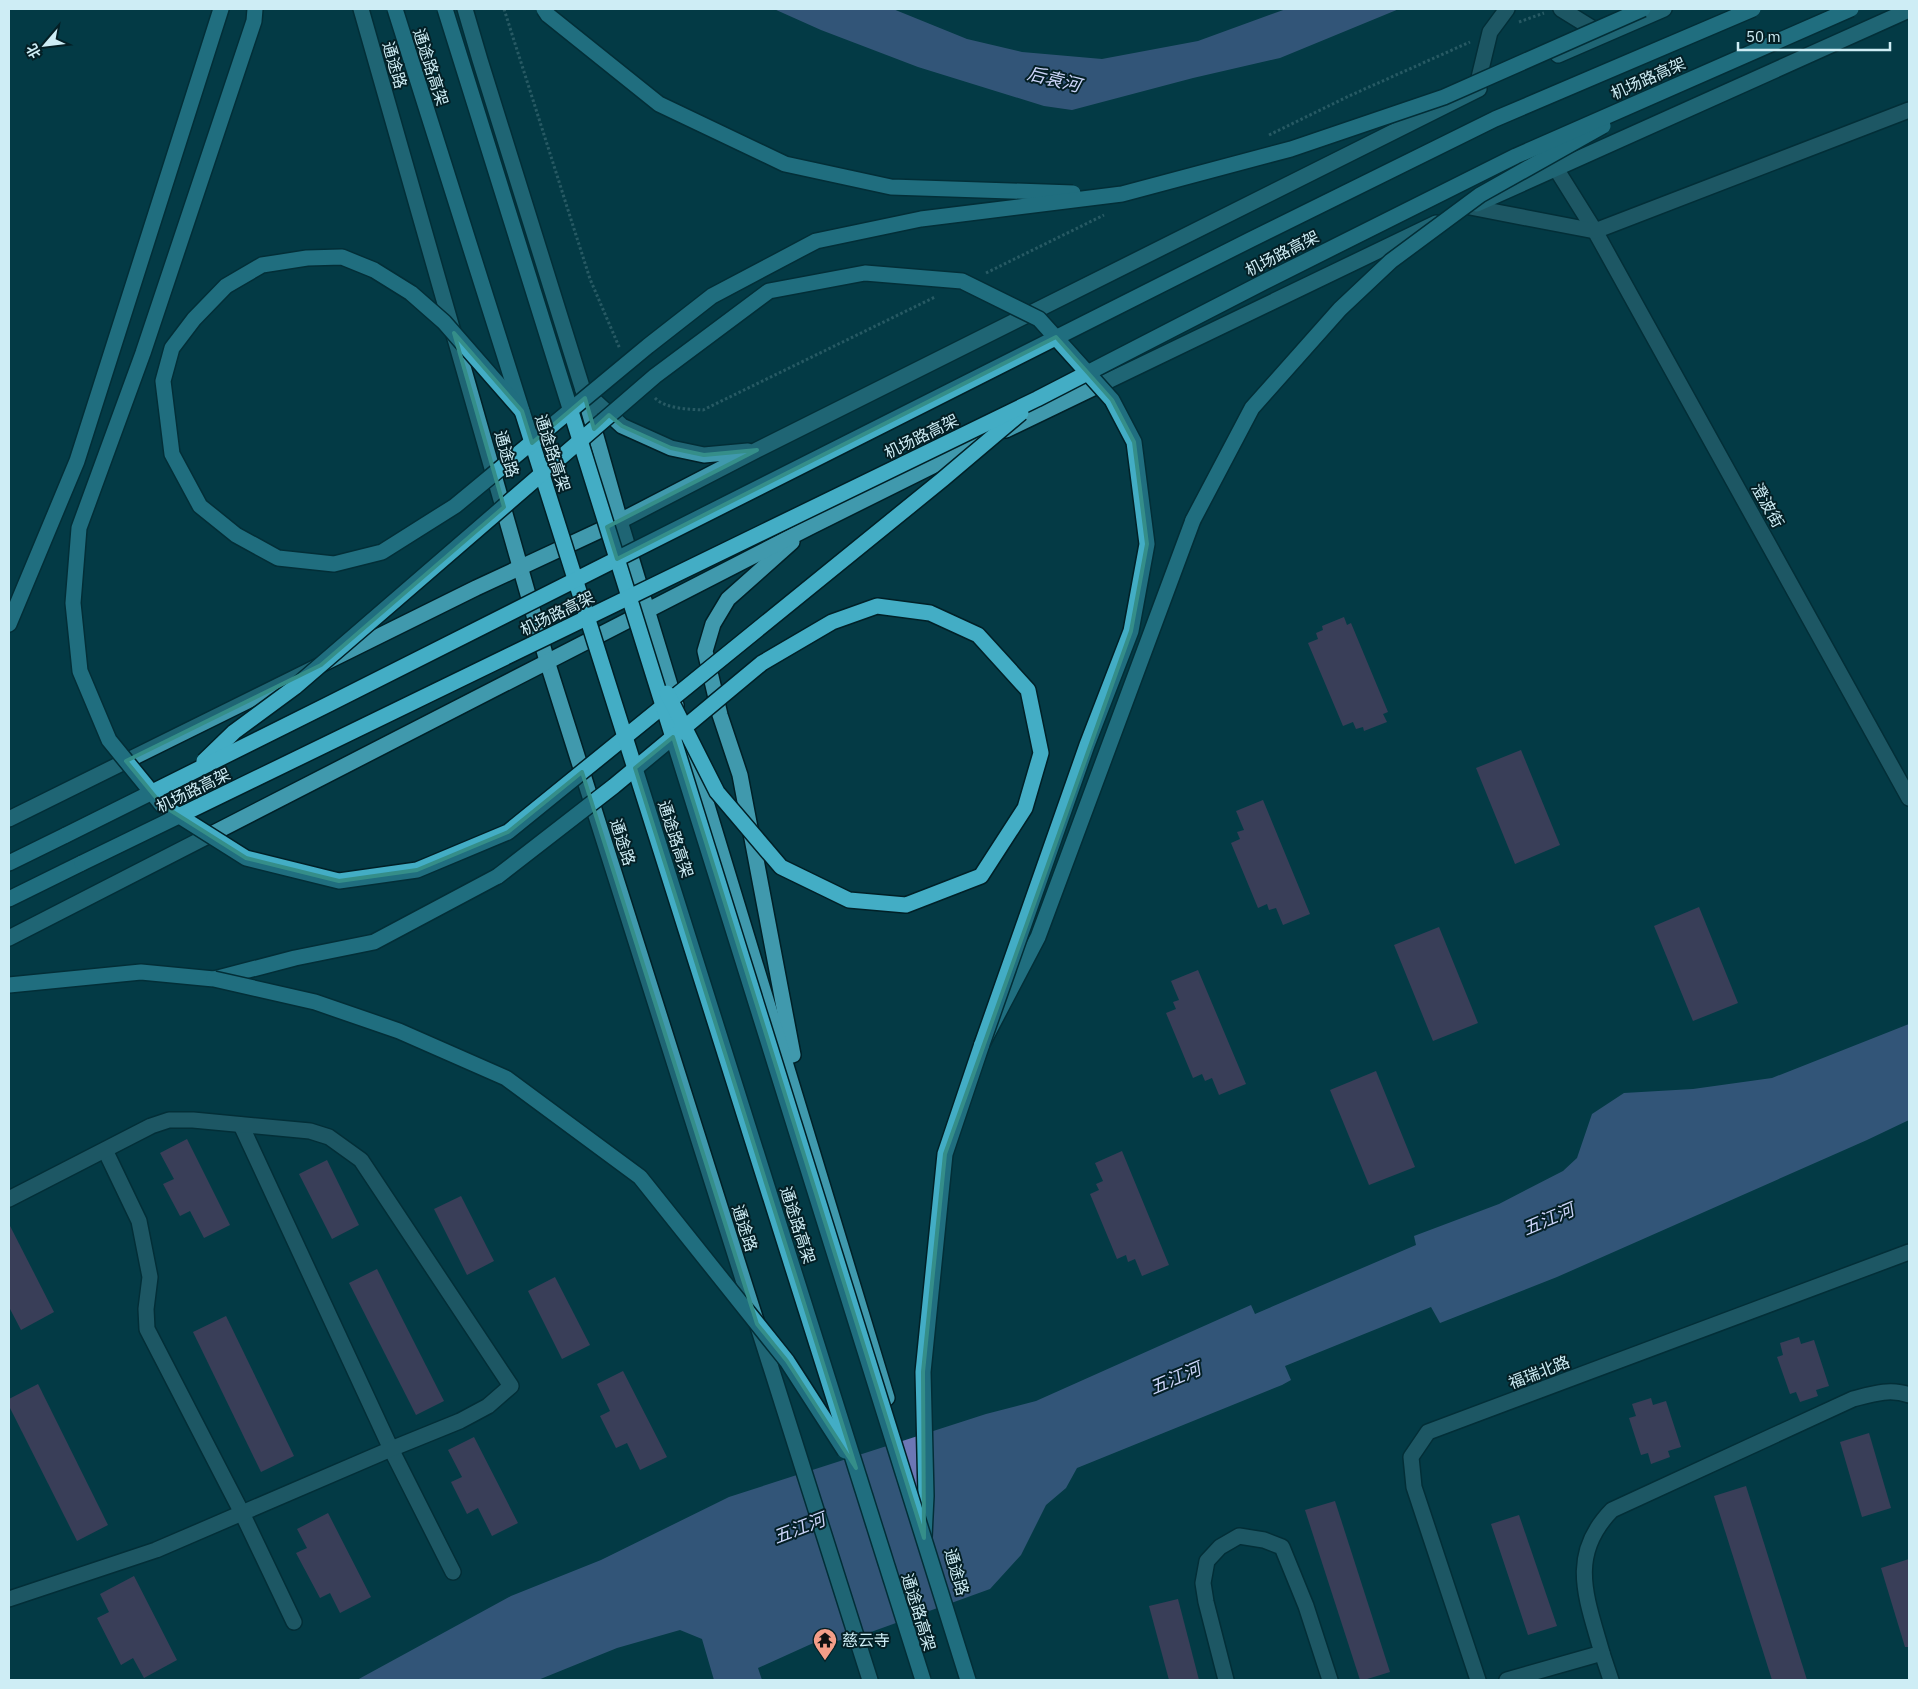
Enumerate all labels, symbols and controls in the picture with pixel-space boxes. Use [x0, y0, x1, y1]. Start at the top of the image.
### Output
north arrow [20, 20, 70, 70]
scale bar [1738, 20, 1890, 52]
street label: 通途路高架 [409, 26, 453, 108]
text: 50 m [1746, 27, 1781, 46]
street label: 通途路 [379, 39, 411, 91]
text: 北 [22, 41, 45, 62]
street label: 机场路高架 [1607, 53, 1689, 103]
water label: 后袁河 [1025, 61, 1086, 97]
street label: 机场路高架 [1242, 226, 1322, 280]
street label: 机场路高架 [881, 409, 961, 463]
street label: 通途路高架 [531, 412, 575, 494]
street label: 通途路 [491, 428, 523, 480]
street label: 澄波街 [1748, 479, 1788, 531]
street label: 机场路高架 [517, 586, 597, 640]
street label: 机场路高架 [153, 763, 233, 817]
street label: 通途路高架 [654, 798, 698, 880]
street label: 通途路 [606, 816, 640, 868]
street label: 通途路高架 [776, 1184, 820, 1266]
water label: 五江河 [1519, 1197, 1580, 1240]
street label: 通途路 [728, 1202, 762, 1254]
street label: 福瑞北路 [1506, 1351, 1572, 1393]
water label: 五江河 [1146, 1356, 1207, 1399]
water label: 五江河 [770, 1507, 831, 1548]
street label: 通途路 [941, 1546, 973, 1598]
street label: 通途路高架 [898, 1571, 940, 1653]
temple icon: 慈云寺 [812, 1627, 838, 1661]
place label: 慈云寺 [842, 1630, 890, 1650]

